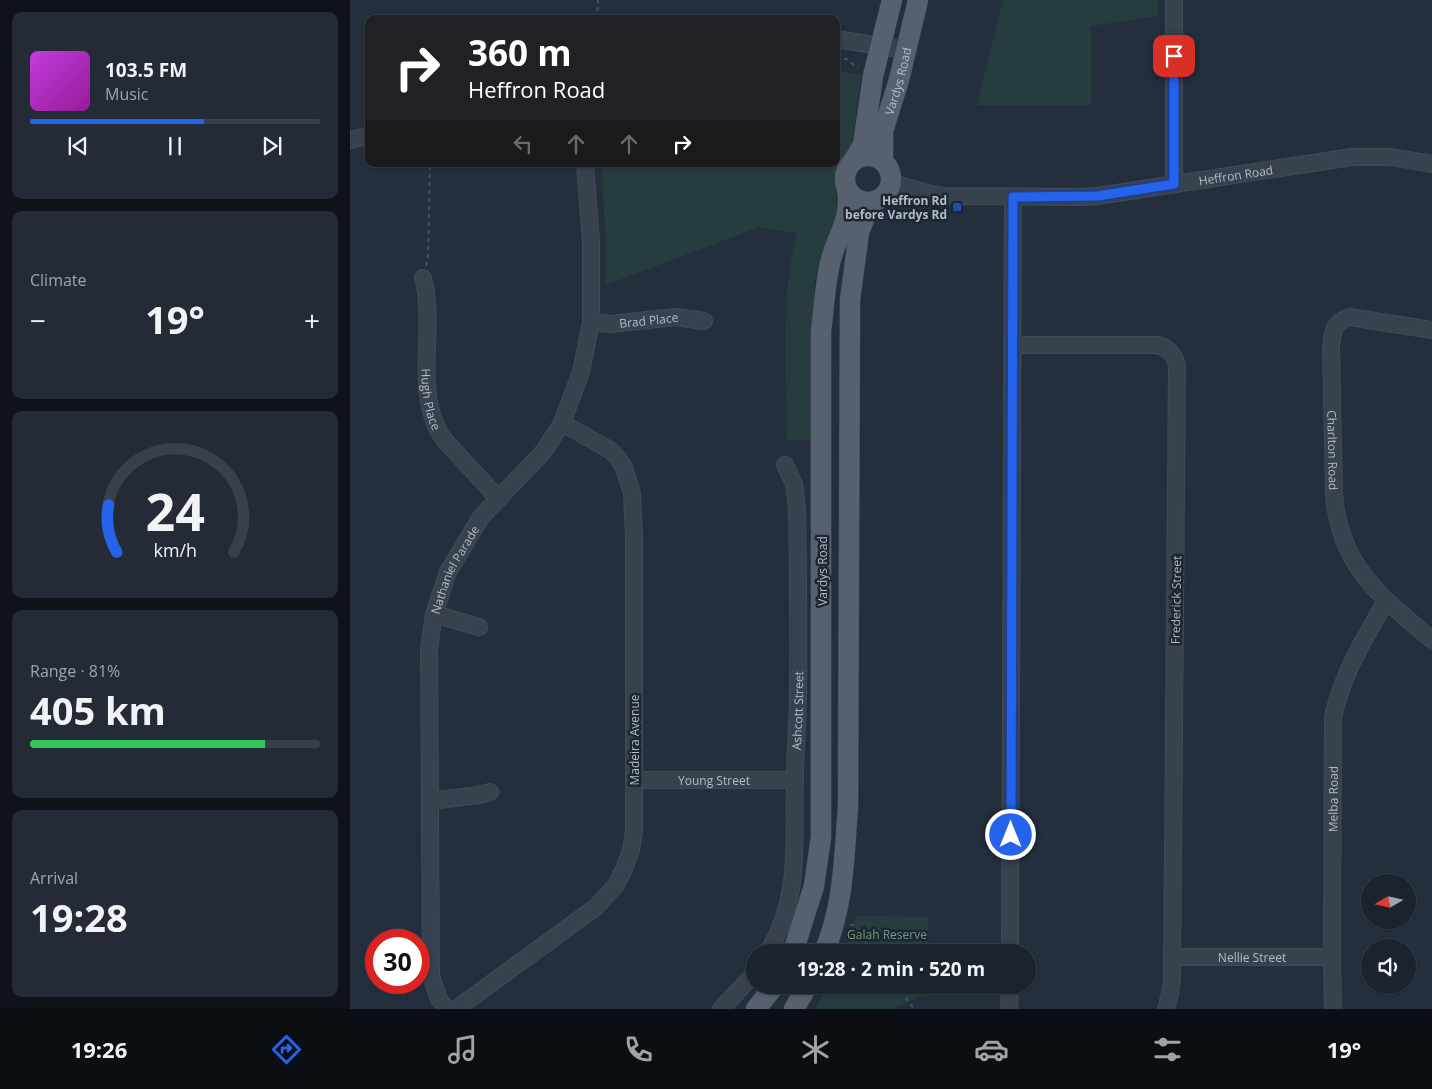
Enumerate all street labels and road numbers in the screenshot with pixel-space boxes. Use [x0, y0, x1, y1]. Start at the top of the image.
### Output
street label: Vardys Road [880, 46, 915, 117]
street label: Heffron Road [1197, 161, 1274, 189]
street label: Brad Place [618, 308, 679, 332]
street label: Hugh Place [418, 368, 446, 433]
street label: Charlton Road [1324, 410, 1342, 490]
street label: Nathaniel Parade [426, 522, 483, 616]
street label: Vardys Road [814, 536, 831, 606]
street label: Frederick Street [1167, 556, 1185, 644]
street label: Ashcott Street [787, 671, 807, 750]
street label: Madeira Avenue [626, 694, 643, 786]
street label: Melba Road [1324, 766, 1341, 832]
street label: Young Street [678, 772, 750, 789]
street label: Nellie Street [1218, 949, 1286, 966]

